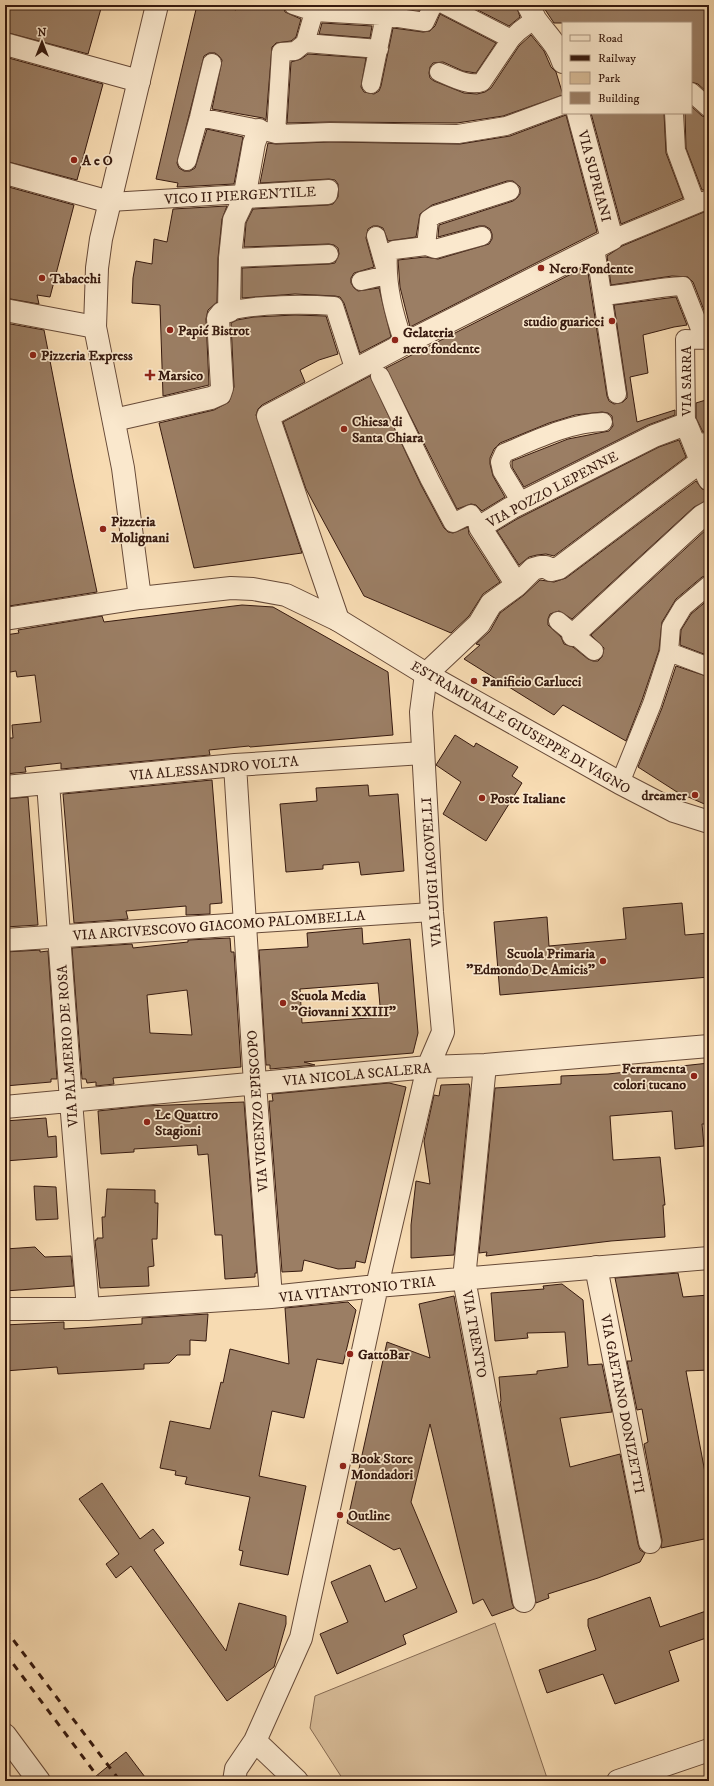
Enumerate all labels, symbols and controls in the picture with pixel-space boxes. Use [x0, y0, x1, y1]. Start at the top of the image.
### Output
north arrow [22, 22, 62, 62]
legend [562, 22, 692, 114]
text: N [37, 26, 47, 40]
text: Road [598, 31, 623, 46]
text: Railway [598, 51, 636, 66]
text: Park [598, 71, 620, 86]
text: Building [598, 91, 639, 106]
street label: VIA SUPRIANI [573, 128, 615, 224]
place label: A e O [81, 152, 113, 170]
marker: A e O [69, 155, 79, 165]
street label: VICO II PIERGENTILE [163, 183, 316, 209]
place label: Nero Fondente [549, 260, 634, 278]
marker: Nero Fondente [536, 263, 546, 273]
place label: Tabacchi [49, 270, 101, 288]
marker: Tabacchi [37, 273, 47, 283]
place label: studio guaricci [524, 313, 604, 331]
marker: studio guaricci [607, 316, 617, 326]
place label: Papié Bistrot [178, 322, 250, 340]
place label: Gelateria nero fondente [403, 324, 480, 358]
marker: Papié Bistrot [165, 325, 175, 335]
marker: Gelateria nero fondente [390, 335, 400, 345]
street label: VIA SARRA [678, 345, 696, 417]
place label: Pizzeria Express [41, 347, 133, 365]
marker: Pizzeria Express [28, 350, 38, 360]
place label: Marsico [158, 367, 203, 385]
marker: Marsico [145, 370, 155, 380]
place label: Chiesa di Santa Chiara [352, 413, 424, 447]
marker: Chiesa di Santa Chiara [339, 424, 349, 434]
street label: VIA POZZO LEPENNE [483, 448, 621, 533]
place label: Pizzeria Molignani [111, 513, 170, 547]
marker: Pizzeria Molignani [98, 524, 108, 534]
street label: ESTRAMURALE GIUSEPPE DI VAGNO [407, 657, 634, 798]
place label: Panificio Carlucci [482, 673, 582, 691]
marker: Panificio Carlucci [469, 676, 479, 686]
street label: VIA ALESSANDRO VOLTA [128, 753, 300, 785]
place label: dreamer [642, 787, 688, 805]
place label: Poste Italiane [490, 790, 566, 808]
marker: dreamer [690, 790, 700, 800]
marker: Poste Italiane [477, 793, 487, 803]
street label: VIA LUIGI IACOVELLI [418, 796, 446, 948]
street label: VIA ARCIVESCOVO GIACOMO PALOMBELLA [71, 907, 367, 945]
place label: Scuola Primaria "Edmondo De Amicis" [466, 945, 596, 979]
marker: Scuola Primaria "Edmondo De Amicis" [598, 956, 608, 966]
street label: VIA PALMERIO DE ROSA [53, 963, 83, 1129]
place label: Scuola Media "Giovanni XXIII" [291, 987, 396, 1021]
marker: Scuola Media "Giovanni XXIII" [278, 998, 288, 1008]
street label: VIA VICENZO EPISCOPO [243, 1029, 273, 1193]
street label: VIA NICOLA SCALERA [281, 1059, 433, 1091]
place label: Ferramenta colori tucano [613, 1060, 687, 1094]
marker: Ferramenta colori tucano [689, 1071, 699, 1081]
place label: Le Quattro Stagioni [155, 1106, 218, 1140]
marker: Le Quattro Stagioni [142, 1117, 152, 1127]
street label: VIA VITANTONIO TRIA [277, 1273, 437, 1307]
street label: VIA TRENTO [457, 1288, 491, 1379]
street label: VIA GAETANO DONIZETTI [596, 1312, 648, 1496]
place label: GattoBar [358, 1346, 410, 1364]
marker: GattoBar [345, 1349, 355, 1359]
place label: Book Store Mondadori [351, 1450, 414, 1484]
marker: Book Store Mondadori [338, 1461, 348, 1471]
place label: Outline [348, 1507, 390, 1525]
marker: Outline [335, 1510, 345, 1520]

